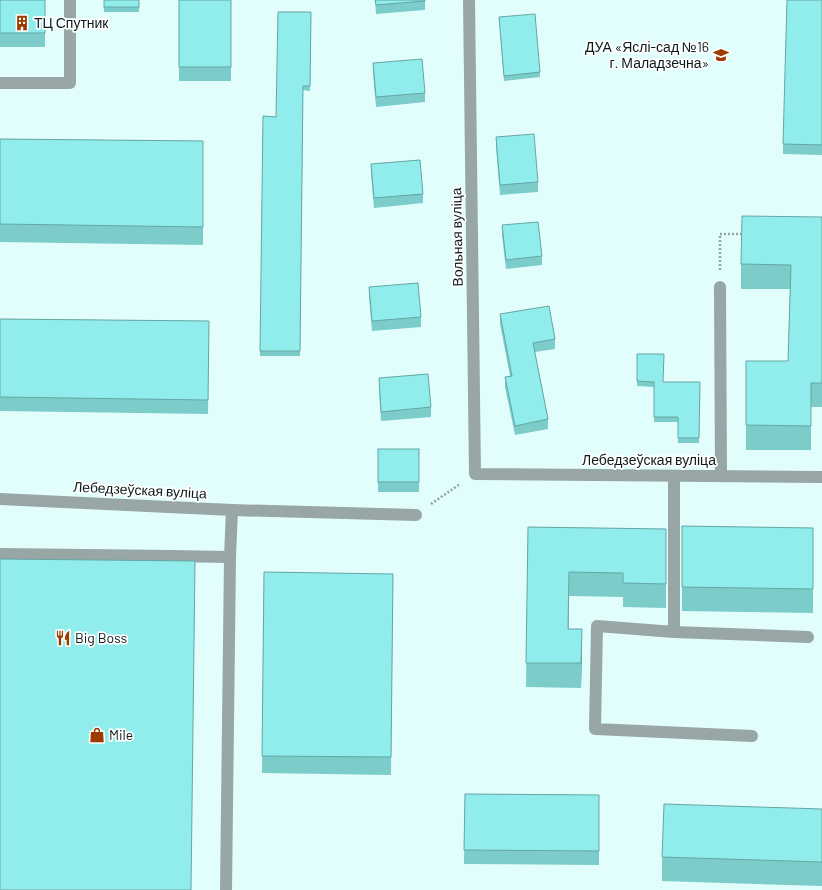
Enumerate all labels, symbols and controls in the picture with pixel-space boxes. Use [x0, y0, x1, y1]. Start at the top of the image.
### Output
building icon: ТЦ Спутник [13, 14, 31, 32]
place label: ТЦ Спутник [34, 14, 109, 31]
place label: ДУА «Яслі-сад №16 г. Маладзечна» [585, 38, 709, 71]
school or university icon: ДУА «Яслі-сад №16 г. Маладзечна» [712, 46, 730, 64]
street label: Вольная вуліца [447, 187, 466, 287]
street label: Лебедзеўская вуліца [582, 451, 716, 468]
street label: Лебедзеўская вуліца [73, 478, 208, 502]
restaurant icon: Big Boss [54, 629, 72, 647]
place label: Big Boss [75, 629, 128, 646]
shop icon: Mile [88, 726, 106, 744]
place label: Mile [109, 726, 133, 743]

